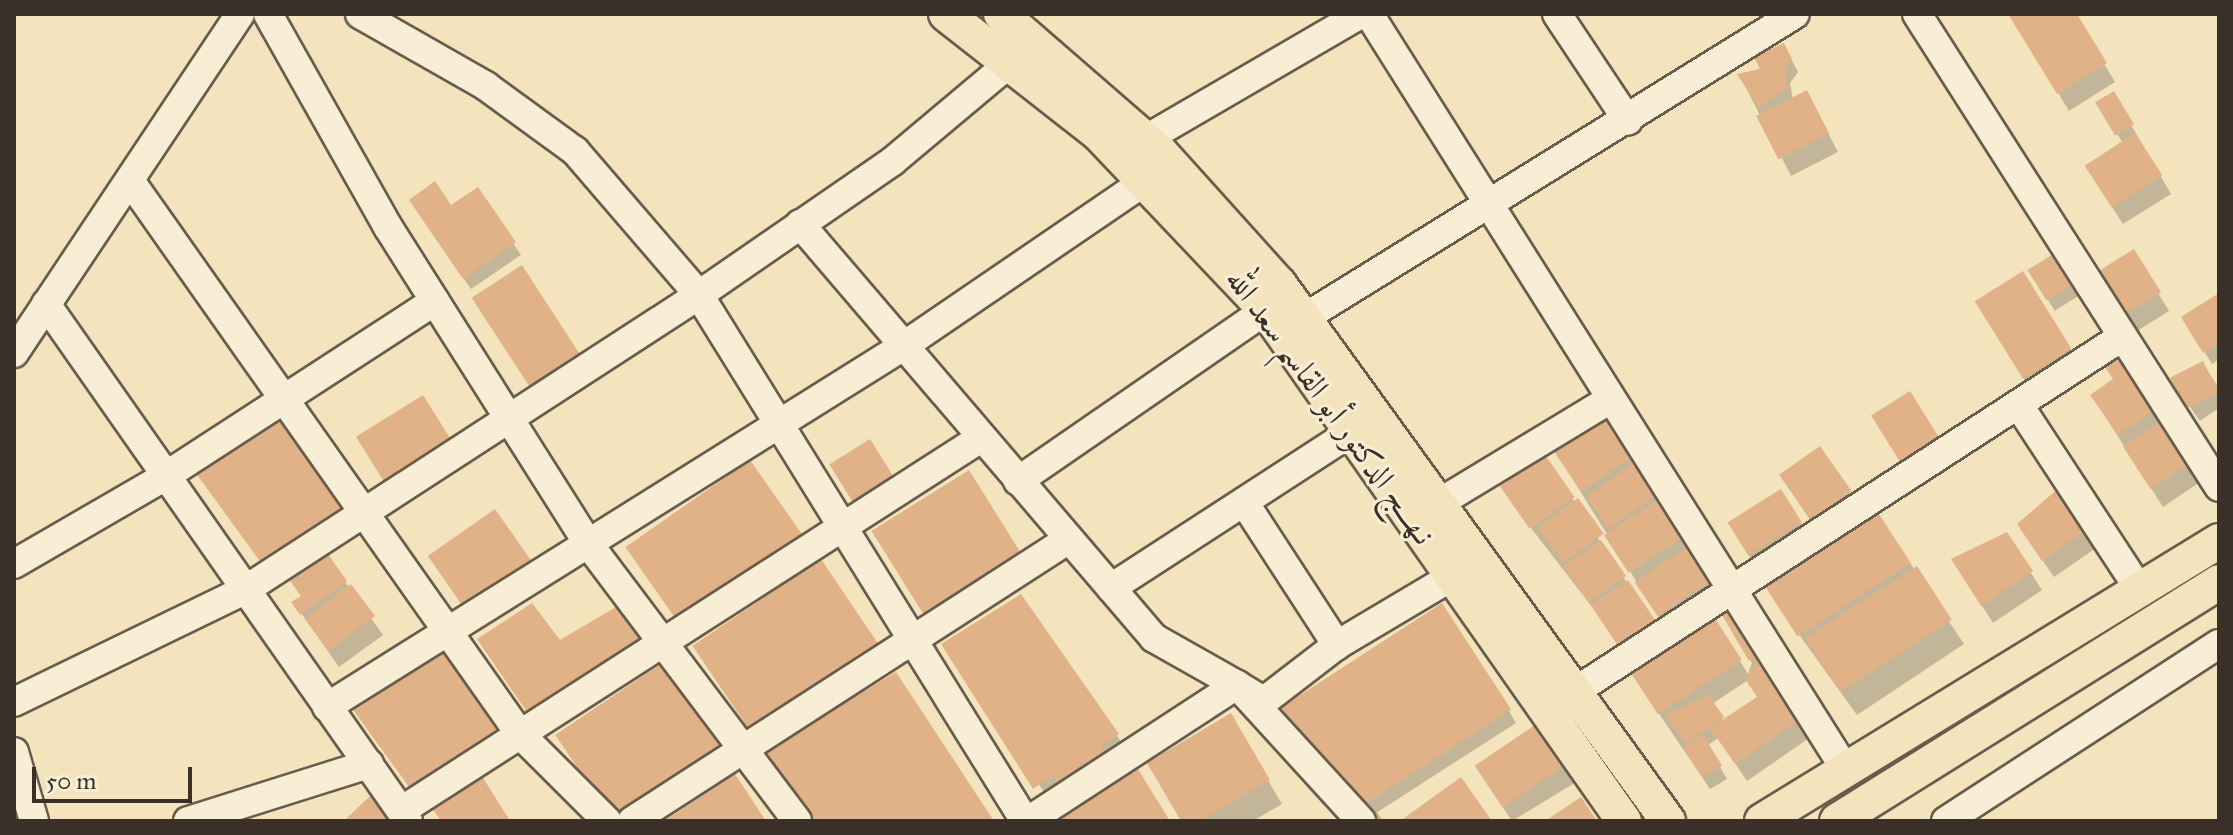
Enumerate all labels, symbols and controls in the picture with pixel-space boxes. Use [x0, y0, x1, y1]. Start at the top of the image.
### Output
street label: نـهـــج الدكتور أبو القاسم سعد الله [1217, 261, 1443, 553]
scale bar [36, 751, 196, 801]
text: 50 m [46, 766, 96, 796]

